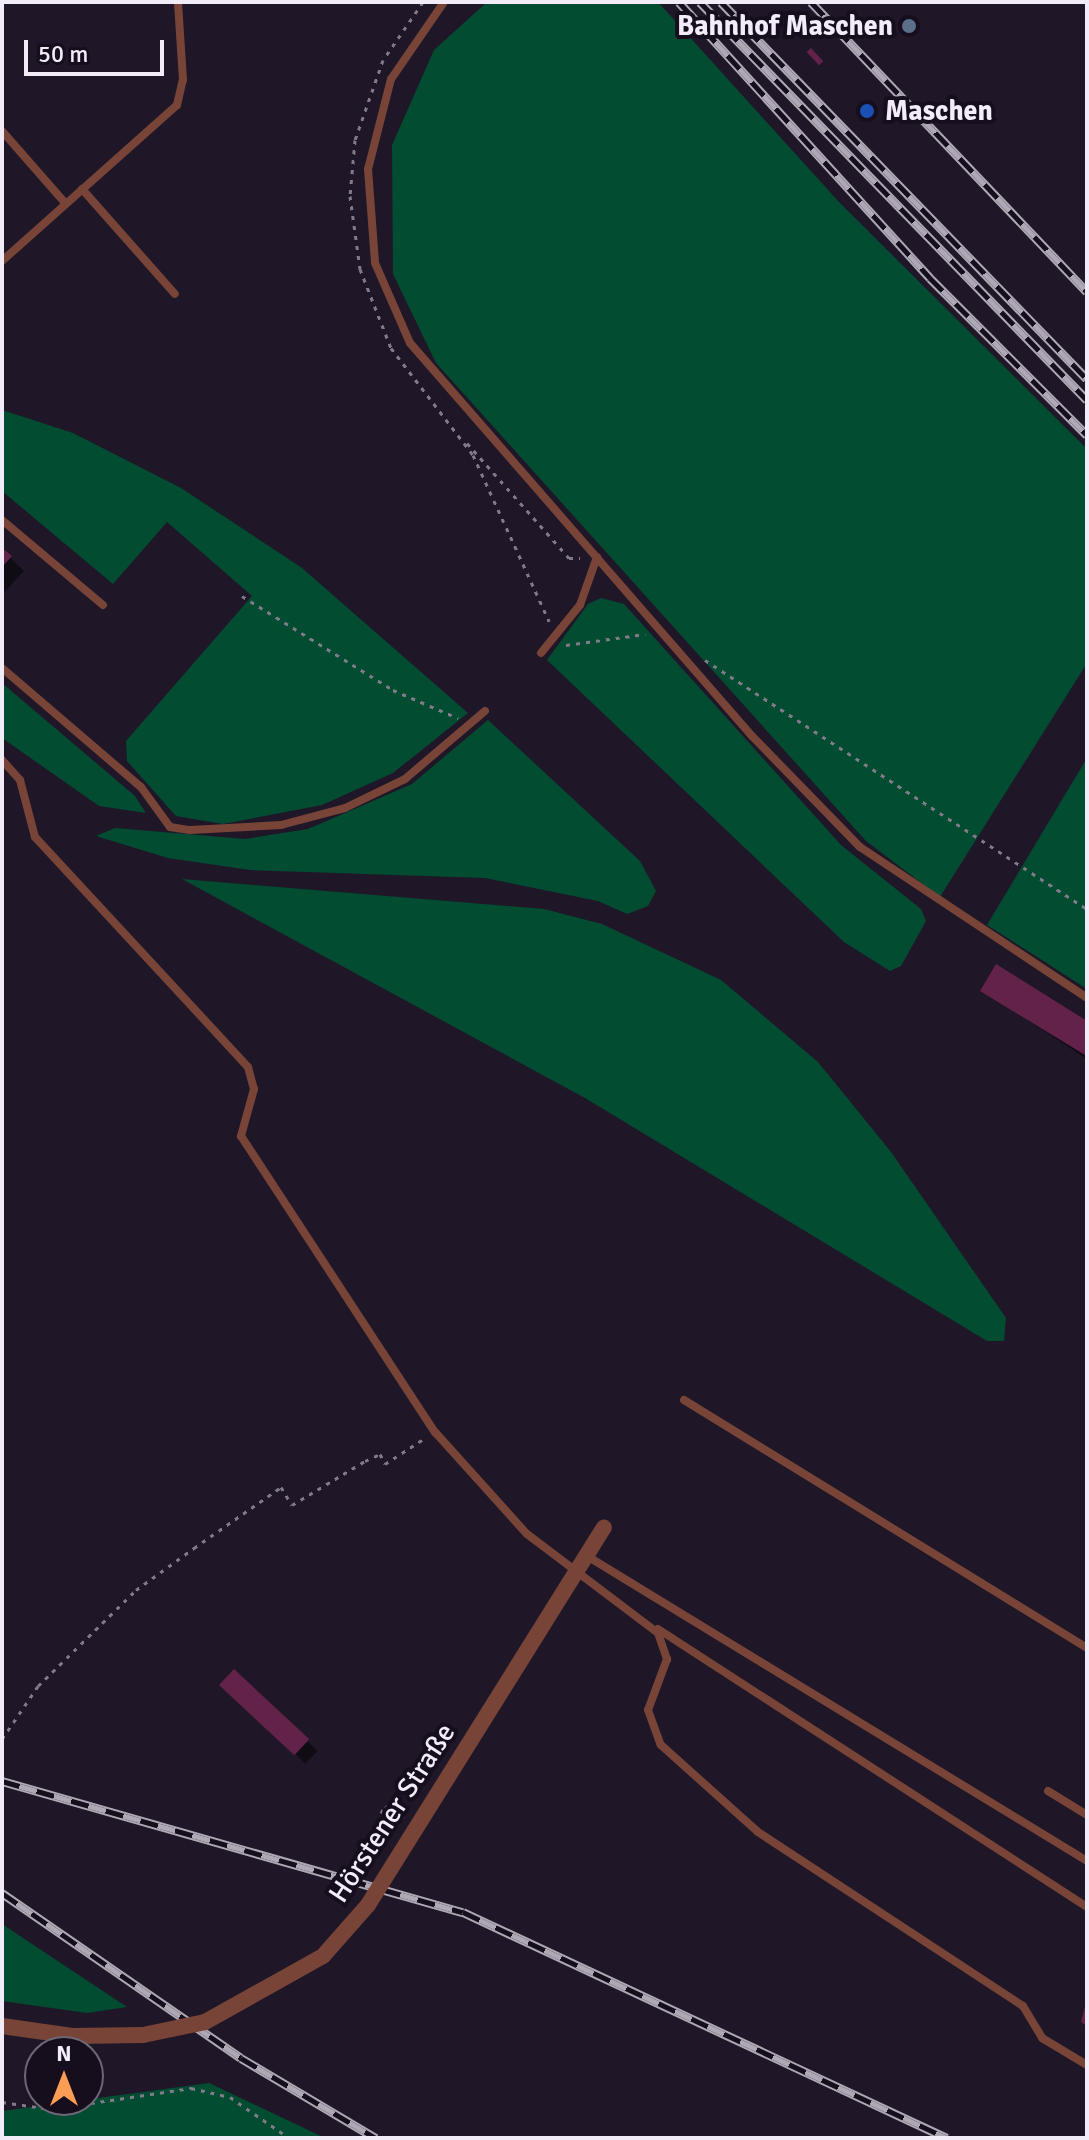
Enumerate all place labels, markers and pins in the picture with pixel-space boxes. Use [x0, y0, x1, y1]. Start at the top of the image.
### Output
place label: Bahnhof Maschen [677, 9, 893, 43]
marker: Bahnhof Maschen [900, 17, 918, 35]
place label: Maschen [885, 94, 993, 128]
marker: Maschen [856, 100, 878, 122]

